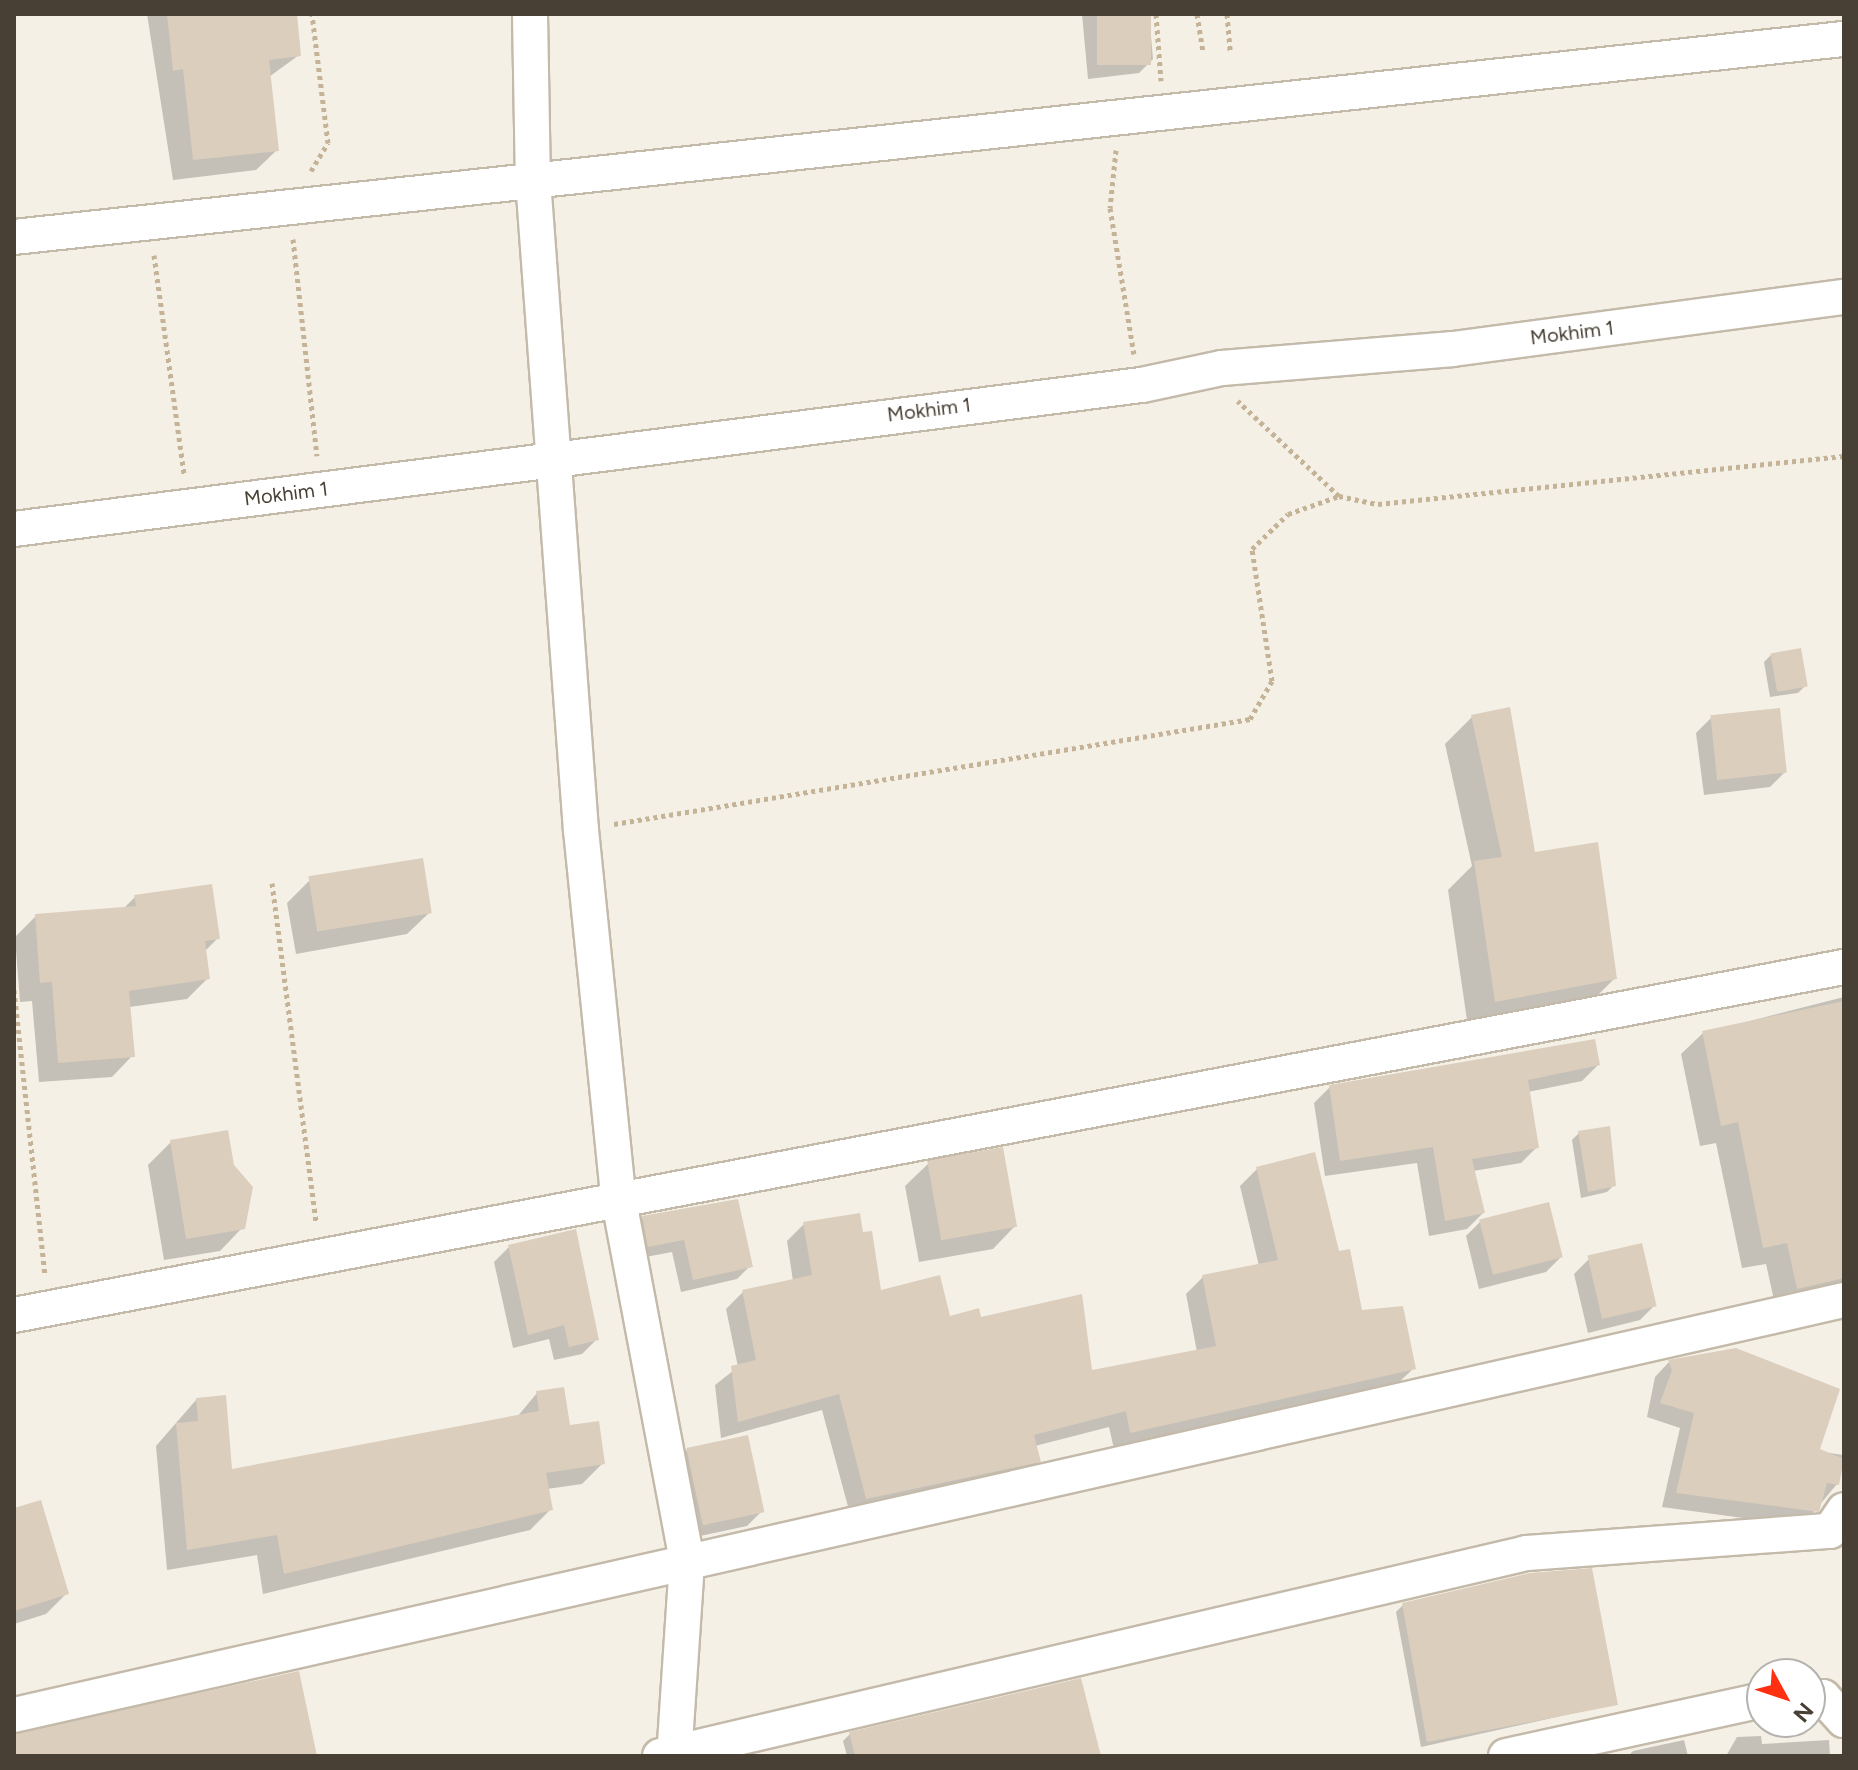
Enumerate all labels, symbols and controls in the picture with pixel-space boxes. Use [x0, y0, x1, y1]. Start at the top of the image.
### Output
street label: Mokhim 1 [1529, 316, 1615, 350]
street label: Mokhim 1 [886, 393, 972, 427]
street label: Mokhim 1 [243, 477, 329, 511]
north arrow [1746, 1658, 1826, 1738]
text: N [1787, 1697, 1819, 1728]

